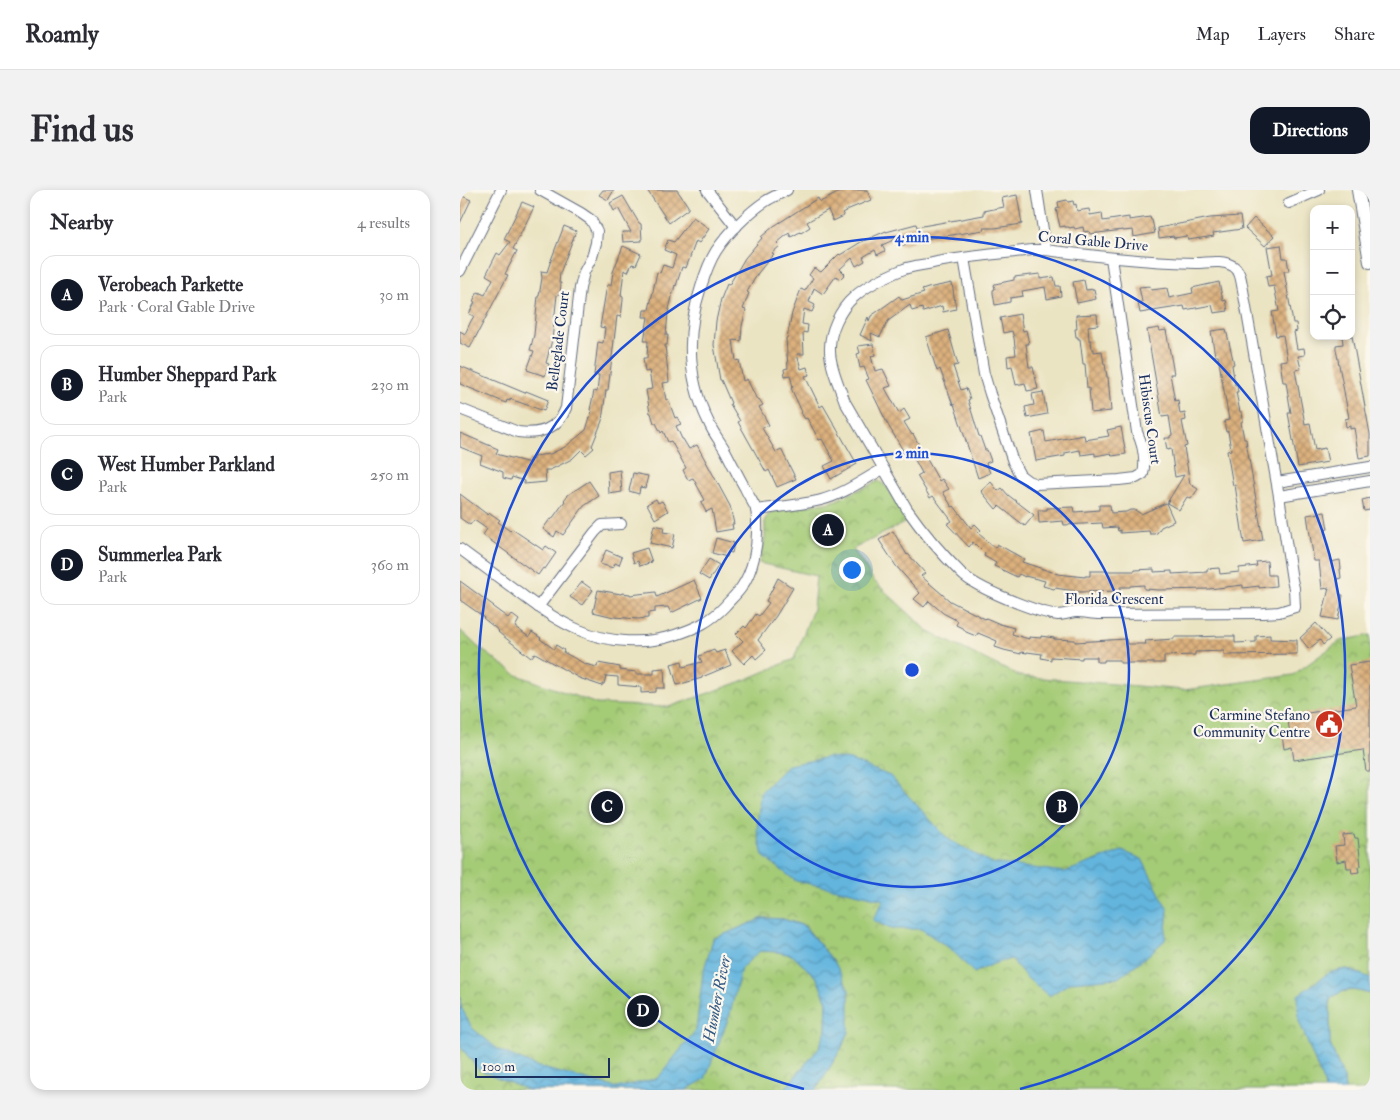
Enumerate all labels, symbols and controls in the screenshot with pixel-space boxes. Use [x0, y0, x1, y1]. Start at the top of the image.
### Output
text: Roamly [25, 19, 99, 50]
text: Map [1196, 23, 1230, 46]
text: Layers [1258, 23, 1306, 46]
text: Share [1334, 23, 1375, 46]
button: Directions [1250, 107, 1370, 154]
text: Find us [30, 108, 134, 152]
map controls [1310, 205, 1355, 340]
button: + [1310, 205, 1355, 250]
text: Nearby [50, 209, 113, 236]
text: 4 results [357, 213, 410, 233]
street label: Coral Gable Drive [1037, 227, 1149, 256]
text: 4 min [894, 228, 930, 247]
button: − [1310, 250, 1355, 295]
text: Verobeach Parkette [98, 273, 243, 297]
text: A [62, 285, 72, 305]
text: 30 m [379, 285, 409, 305]
street label: Belleglade Court [543, 290, 574, 392]
button: locate [1310, 295, 1355, 340]
text: Park · Coral Gable Drive [98, 297, 255, 317]
text: Humber Sheppard Park [98, 363, 277, 387]
street label: Hibiscus Court [1134, 373, 1165, 466]
text: B [62, 375, 72, 395]
text: 230 m [371, 375, 409, 395]
text: Park [98, 387, 127, 407]
text: 2 min [895, 444, 929, 463]
text: West Humber Parkland [98, 453, 275, 477]
text: C [61, 465, 73, 485]
text: 250 m [370, 465, 409, 485]
text: Park [98, 477, 127, 497]
pin: A [812, 511, 844, 549]
text: Summerlea Park [98, 543, 222, 567]
text: D [60, 555, 74, 575]
text: 360 m [371, 555, 409, 575]
your location [839, 557, 865, 583]
text: Park [98, 567, 127, 587]
street label: Florida Crescent [1064, 590, 1164, 609]
centre of rings [903, 661, 921, 679]
place label: Carmine Stefano Community Centre [1193, 706, 1310, 742]
public building icon: Carmine Stefano Community Centre [1314, 709, 1344, 739]
pin: C [591, 788, 623, 826]
pin: B [1046, 788, 1078, 826]
water label: Humber River [699, 953, 735, 1045]
pin: D [627, 992, 659, 1030]
scale bar [475, 1055, 610, 1078]
text: 100 m [482, 1058, 515, 1075]

